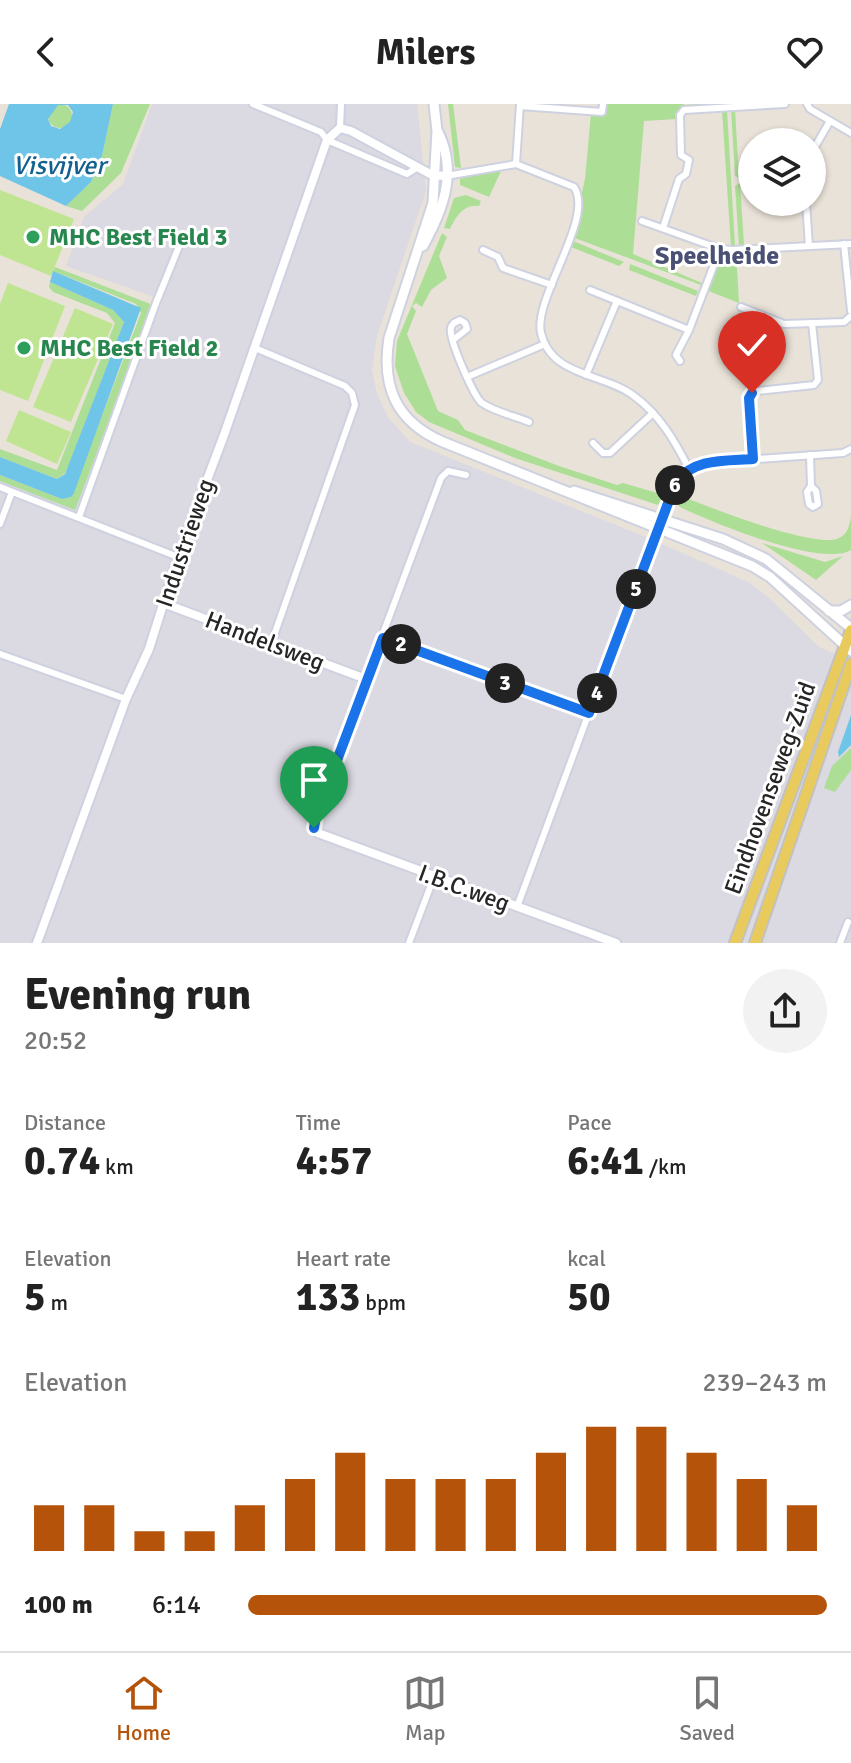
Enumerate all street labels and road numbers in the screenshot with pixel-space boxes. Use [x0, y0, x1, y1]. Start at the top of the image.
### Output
street label: Industrieweg [149, 475, 221, 611]
street label: Handelsweg [201, 605, 329, 677]
street label: Eindhovenseweg-Zuid [718, 678, 822, 898]
street label: I.B.C.weg [414, 858, 514, 918]

